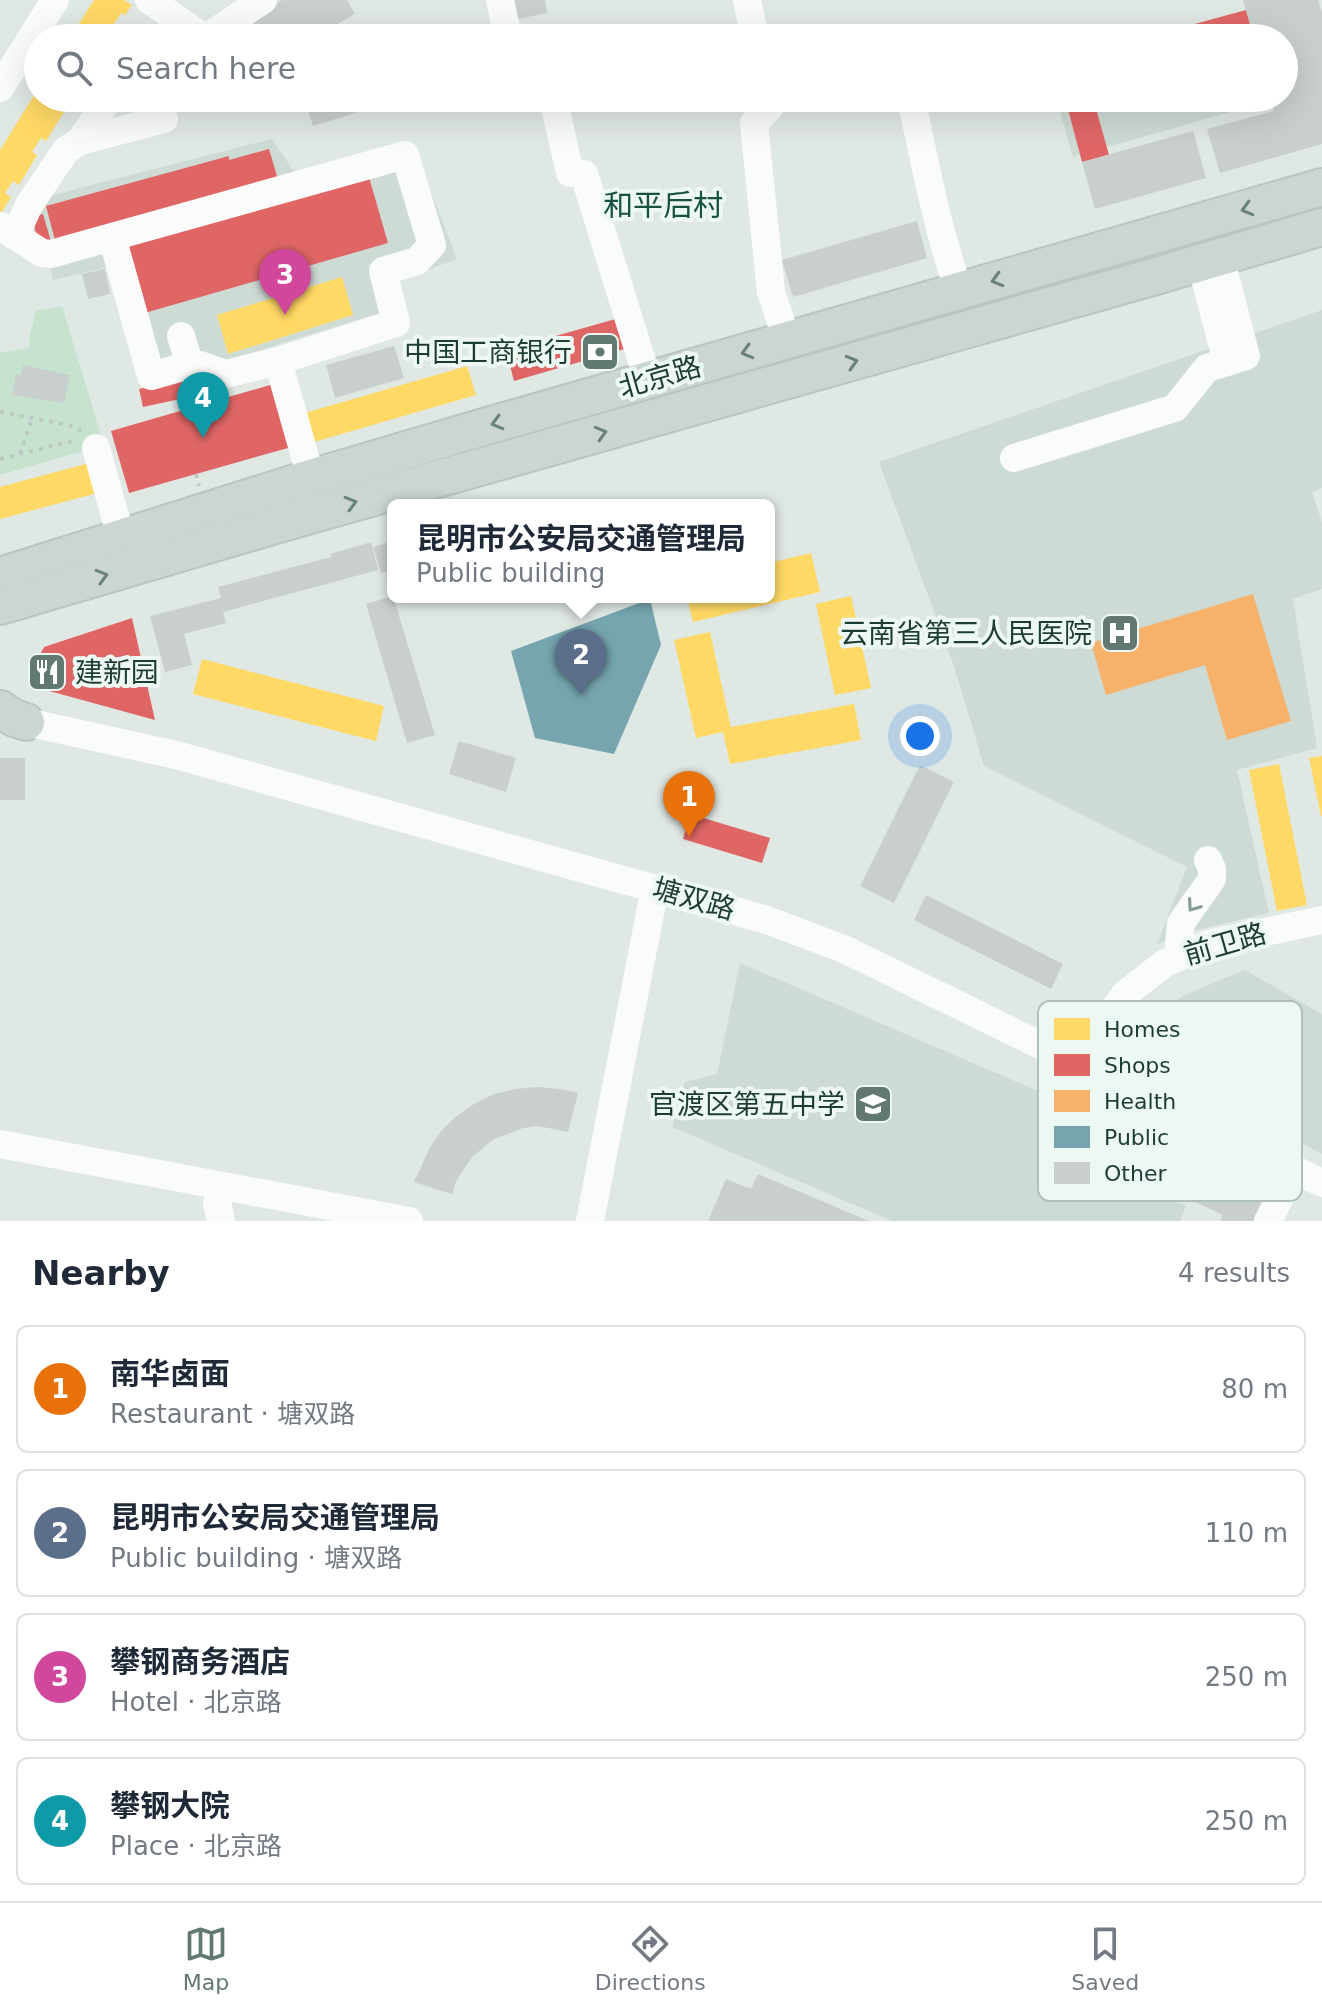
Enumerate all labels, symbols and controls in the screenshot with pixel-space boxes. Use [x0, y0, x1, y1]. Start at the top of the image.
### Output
search box [24, 24, 1298, 112]
icon: search [52, 46, 96, 90]
text: Search here [116, 51, 296, 86]
district label: 和平后村 [603, 188, 723, 223]
one-way arrow [1241, 200, 1254, 216]
pin: 3 [259, 249, 311, 315]
one-way arrow [991, 271, 1004, 287]
bank icon: 中国工商银行 [579, 331, 621, 373]
place label: 中国工商银行 [404, 336, 572, 369]
one-way arrow [741, 343, 754, 359]
street label: 北京路 [615, 350, 705, 404]
one-way arrow [844, 355, 858, 371]
pin: 4 [177, 372, 229, 438]
one-way arrow [491, 414, 505, 430]
one-way arrow [594, 425, 608, 442]
one-way arrow [344, 496, 358, 512]
popup [387, 499, 775, 603]
text: 昆明市公安局交通管理局 [416, 521, 746, 556]
text: Public building [416, 558, 605, 588]
one-way arrow [94, 569, 108, 585]
hospital icon: 云南省第三人民医院 [1099, 612, 1141, 654]
place label: 云南省第三人民医院 [840, 617, 1092, 650]
pin: 2 [555, 629, 607, 695]
restaurant icon: 建新园 [26, 651, 68, 693]
place label: 建新园 [75, 656, 159, 689]
your location [900, 716, 940, 756]
pin: 1 [663, 771, 715, 837]
street label: 塘双路 [649, 872, 739, 926]
one-way arrow [1188, 897, 1203, 911]
street label: 前卫路 [1180, 917, 1270, 971]
legend [1038, 1001, 1302, 1201]
text: Homes [1104, 1017, 1180, 1042]
text: Shops [1104, 1053, 1171, 1078]
school or university icon: 官渡区第五中学 [852, 1083, 894, 1125]
place label: 官渡区第五中学 [649, 1088, 845, 1121]
text: Health [1104, 1089, 1176, 1114]
text: Public [1104, 1125, 1169, 1150]
text: Other [1104, 1161, 1167, 1186]
text: Nearby [32, 1253, 170, 1293]
text: 4 results [1178, 1258, 1290, 1288]
text: 南华卤面 [110, 1356, 230, 1391]
text: 1 [51, 1374, 69, 1404]
text: 80 m [1221, 1374, 1288, 1404]
text: Restaurant · 塘双路 [110, 1399, 355, 1429]
text: 昆明市公安局交通管理局 [110, 1500, 440, 1535]
text: 2 [51, 1518, 69, 1548]
text: 110 m [1205, 1518, 1288, 1548]
text: Public building · 塘双路 [110, 1543, 402, 1573]
text: 攀钢商务酒店 [110, 1644, 290, 1679]
text: 3 [51, 1662, 69, 1692]
text: 250 m [1205, 1662, 1288, 1692]
text: Hotel · 北京路 [110, 1687, 282, 1717]
text: 攀钢大院 [110, 1788, 230, 1823]
text: 4 [51, 1806, 69, 1836]
text: 250 m [1205, 1806, 1288, 1836]
text: Place · 北京路 [110, 1831, 282, 1861]
tab: Map [183, 1922, 229, 1995]
tab: Directions [595, 1922, 706, 1995]
tab: Saved [1071, 1922, 1139, 1995]

